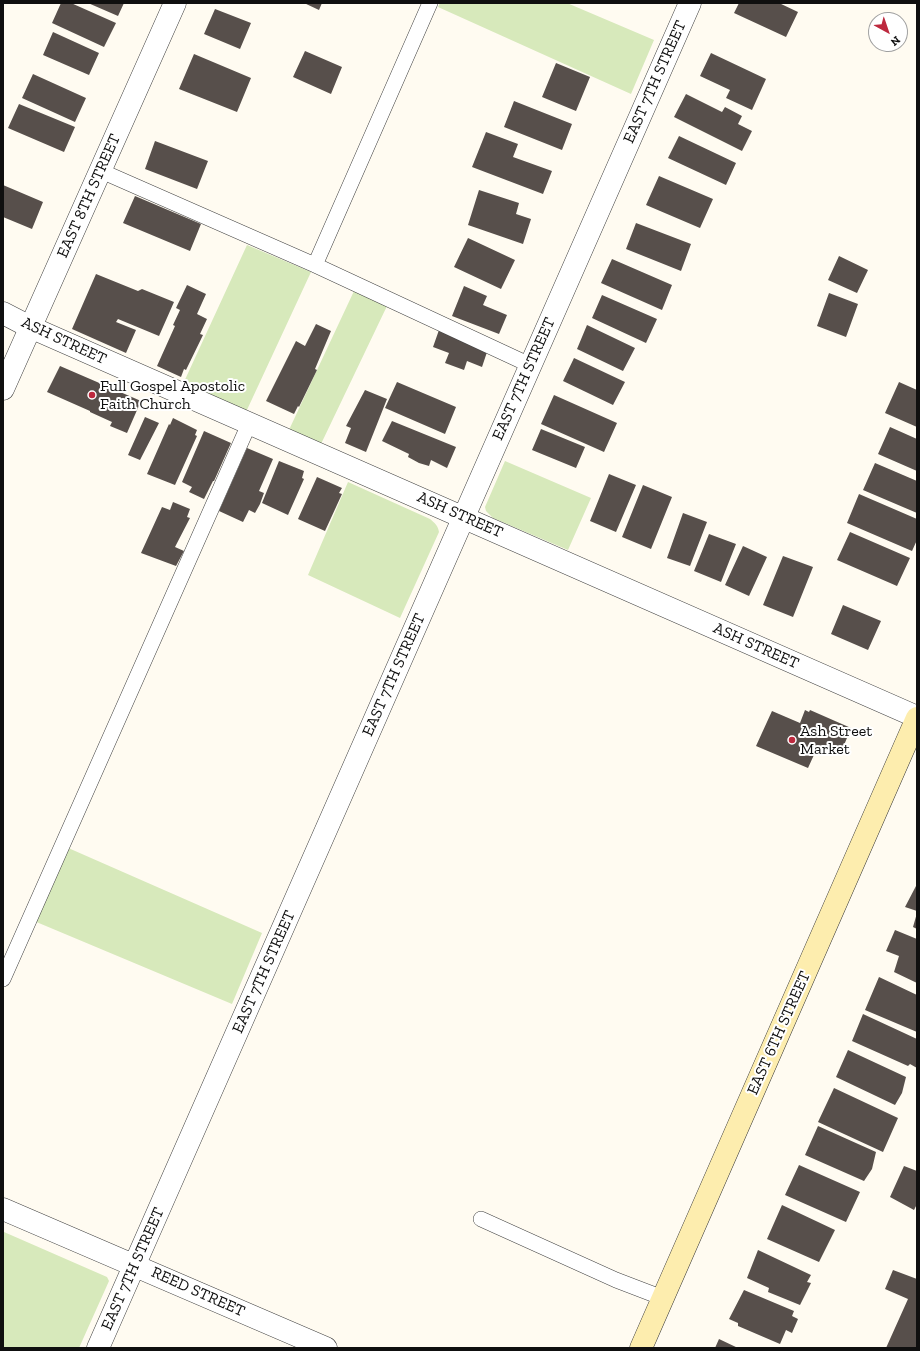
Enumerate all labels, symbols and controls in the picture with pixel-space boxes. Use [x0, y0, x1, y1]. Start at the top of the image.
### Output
north arrow [868, 12, 908, 52]
street label: EAST 7TH STREET [619, 18, 691, 146]
text: N [888, 33, 903, 48]
street label: EAST 8TH STREET [53, 131, 125, 261]
street label: ASH STREET [18, 313, 110, 369]
street label: EAST 7TH STREET [488, 315, 560, 443]
place label: Full Gospel Apostolic Faith Church [100, 376, 245, 414]
marker: Full Gospel Apostolic Faith Church [87, 390, 97, 400]
street label: ASH STREET [414, 488, 506, 542]
street label: EAST 7TH STREET [358, 611, 430, 739]
street label: ASH STREET [710, 619, 802, 673]
place label: Ash Street Market [800, 721, 872, 759]
marker: Ash Street Market [787, 735, 797, 745]
street label: EAST 7TH STREET [228, 908, 300, 1036]
street label: EAST 6TH STREET [743, 968, 815, 1098]
street label: EAST 7TH STREET [97, 1205, 169, 1333]
street label: REED STREET [148, 1263, 248, 1321]

